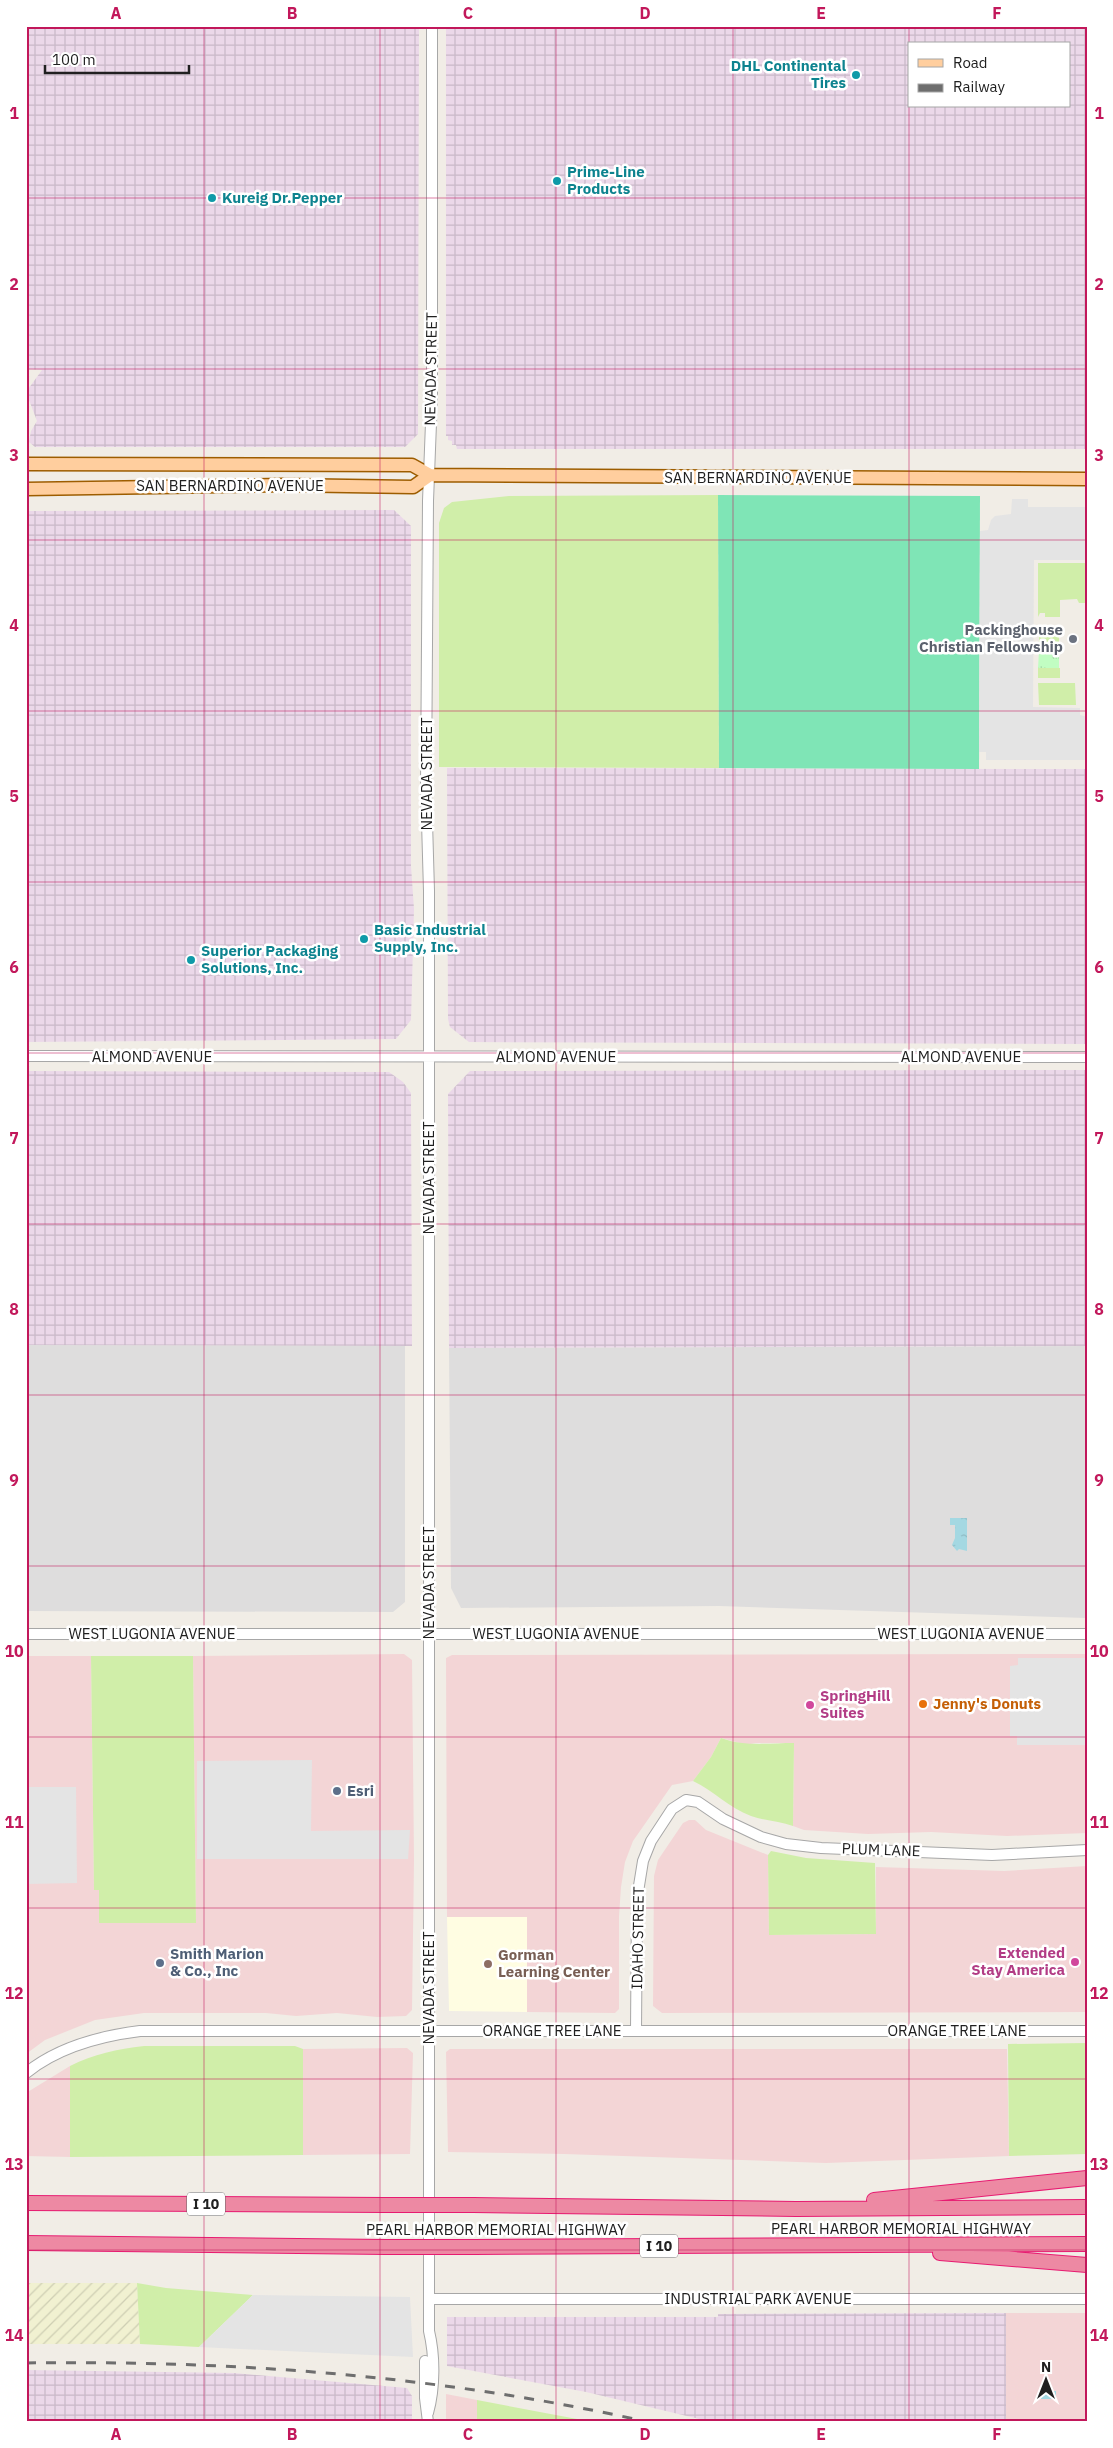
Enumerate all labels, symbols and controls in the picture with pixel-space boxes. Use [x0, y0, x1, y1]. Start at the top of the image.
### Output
text: A [111, 3, 122, 23]
text: B [287, 3, 298, 23]
text: C [463, 3, 473, 23]
text: D [639, 3, 651, 23]
text: E [816, 3, 826, 23]
text: F [992, 3, 1002, 23]
scale bar [45, 42, 189, 74]
legend [908, 42, 1070, 108]
text: 100 m [52, 50, 96, 69]
text: Road [953, 53, 988, 72]
place label: DHL Continental Tires [731, 56, 846, 92]
marker: DHL Continental Tires [850, 69, 862, 81]
text: Railway [953, 77, 1006, 96]
text: 1 [9, 103, 19, 123]
text: 1 [1094, 103, 1104, 123]
place label: Prime-Line Products [567, 162, 645, 198]
marker: Prime-Line Products [551, 175, 563, 187]
place label: Kureig Dr.Pepper [222, 188, 342, 207]
marker: Kureig Dr.Pepper [206, 192, 218, 204]
text: 2 [9, 274, 19, 294]
text: 2 [1094, 274, 1104, 294]
street label: NEVADA STREET [420, 312, 441, 426]
text: 3 [9, 445, 19, 465]
text: 3 [1094, 445, 1104, 465]
street label: SAN BERNARDINO AVENUE [664, 468, 852, 487]
street label: SAN BERNARDINO AVENUE [136, 476, 324, 495]
text: 4 [9, 615, 19, 635]
text: 4 [1094, 615, 1104, 635]
place label: Packinghouse Christian Fellowship [919, 620, 1063, 656]
marker: Packinghouse Christian Fellowship [1067, 633, 1079, 645]
street label: NEVADA STREET [417, 717, 436, 831]
text: 5 [9, 786, 19, 806]
text: 5 [1094, 786, 1104, 806]
place label: Basic Industrial Supply, Inc. [374, 920, 486, 956]
marker: Basic Industrial Supply, Inc. [358, 933, 370, 945]
place label: Superior Packaging Solutions, Inc. [201, 941, 339, 977]
marker: Superior Packaging Solutions, Inc. [185, 954, 197, 966]
text: 6 [9, 957, 19, 977]
text: 6 [1094, 957, 1104, 977]
street label: ALMOND AVENUE [92, 1047, 212, 1066]
street label: ALMOND AVENUE [496, 1047, 616, 1066]
street label: ALMOND AVENUE [901, 1047, 1021, 1066]
street label: NEVADA STREET [419, 1121, 438, 1235]
text: 7 [9, 1128, 19, 1148]
text: 7 [1094, 1128, 1104, 1148]
text: 8 [9, 1299, 19, 1319]
text: 8 [1094, 1299, 1104, 1319]
text: 9 [9, 1470, 19, 1490]
text: 9 [1094, 1470, 1104, 1490]
street label: NEVADA STREET [419, 1526, 438, 1640]
street label: WEST LUGONIA AVENUE [68, 1624, 236, 1643]
street label: WEST LUGONIA AVENUE [472, 1624, 640, 1643]
street label: WEST LUGONIA AVENUE [877, 1624, 1045, 1643]
text: 10 [4, 1641, 24, 1661]
text: 10 [1089, 1641, 1109, 1661]
place label: SpringHill Suites [820, 1686, 891, 1722]
place label: Jenny's Donuts [933, 1694, 1042, 1713]
marker: Jenny's Donuts [917, 1698, 929, 1710]
marker: SpringHill Suites [804, 1699, 816, 1711]
place label: Esri [347, 1781, 374, 1800]
marker: Esri [331, 1785, 343, 1797]
text: 11 [4, 1812, 24, 1832]
text: 11 [1089, 1812, 1109, 1832]
street label: PLUM LANE [841, 1839, 921, 1860]
street label: IDAHO STREET [627, 1886, 648, 1990]
street label: NEVADA STREET [419, 1931, 438, 2045]
place label: Extended Stay America [971, 1943, 1065, 1979]
place label: Smith Marion & Co., Inc [170, 1944, 264, 1980]
place label: Gorman Learning Center [498, 1945, 610, 1981]
marker: Extended Stay America [1069, 1956, 1081, 1968]
marker: Smith Marion & Co., Inc [154, 1957, 166, 1969]
marker: Gorman Learning Center [482, 1958, 494, 1970]
text: 12 [4, 1983, 24, 2003]
text: 12 [1089, 1983, 1109, 2003]
street label: ORANGE TREE LANE [482, 2021, 622, 2040]
street label: ORANGE TREE LANE [887, 2021, 1027, 2040]
text: 13 [4, 2154, 24, 2174]
text: 13 [1089, 2154, 1109, 2174]
road number: I 10 [187, 2192, 225, 2216]
street label: PEARL HARBOR MEMORIAL HIGHWAY [771, 2219, 1031, 2238]
street label: PEARL HARBOR MEMORIAL HIGHWAY [366, 2220, 626, 2239]
road number: I 10 [640, 2234, 678, 2258]
street label: INDUSTRIAL PARK AVENUE [664, 2289, 852, 2308]
text: 14 [4, 2325, 24, 2345]
text: 14 [1089, 2325, 1109, 2345]
north arrow [1020, 2356, 1070, 2406]
text: N [1041, 2358, 1051, 2376]
text: A [111, 2424, 122, 2444]
text: B [287, 2424, 298, 2444]
text: C [463, 2424, 473, 2444]
text: D [639, 2424, 651, 2444]
text: E [816, 2424, 826, 2444]
text: F [992, 2424, 1002, 2444]

